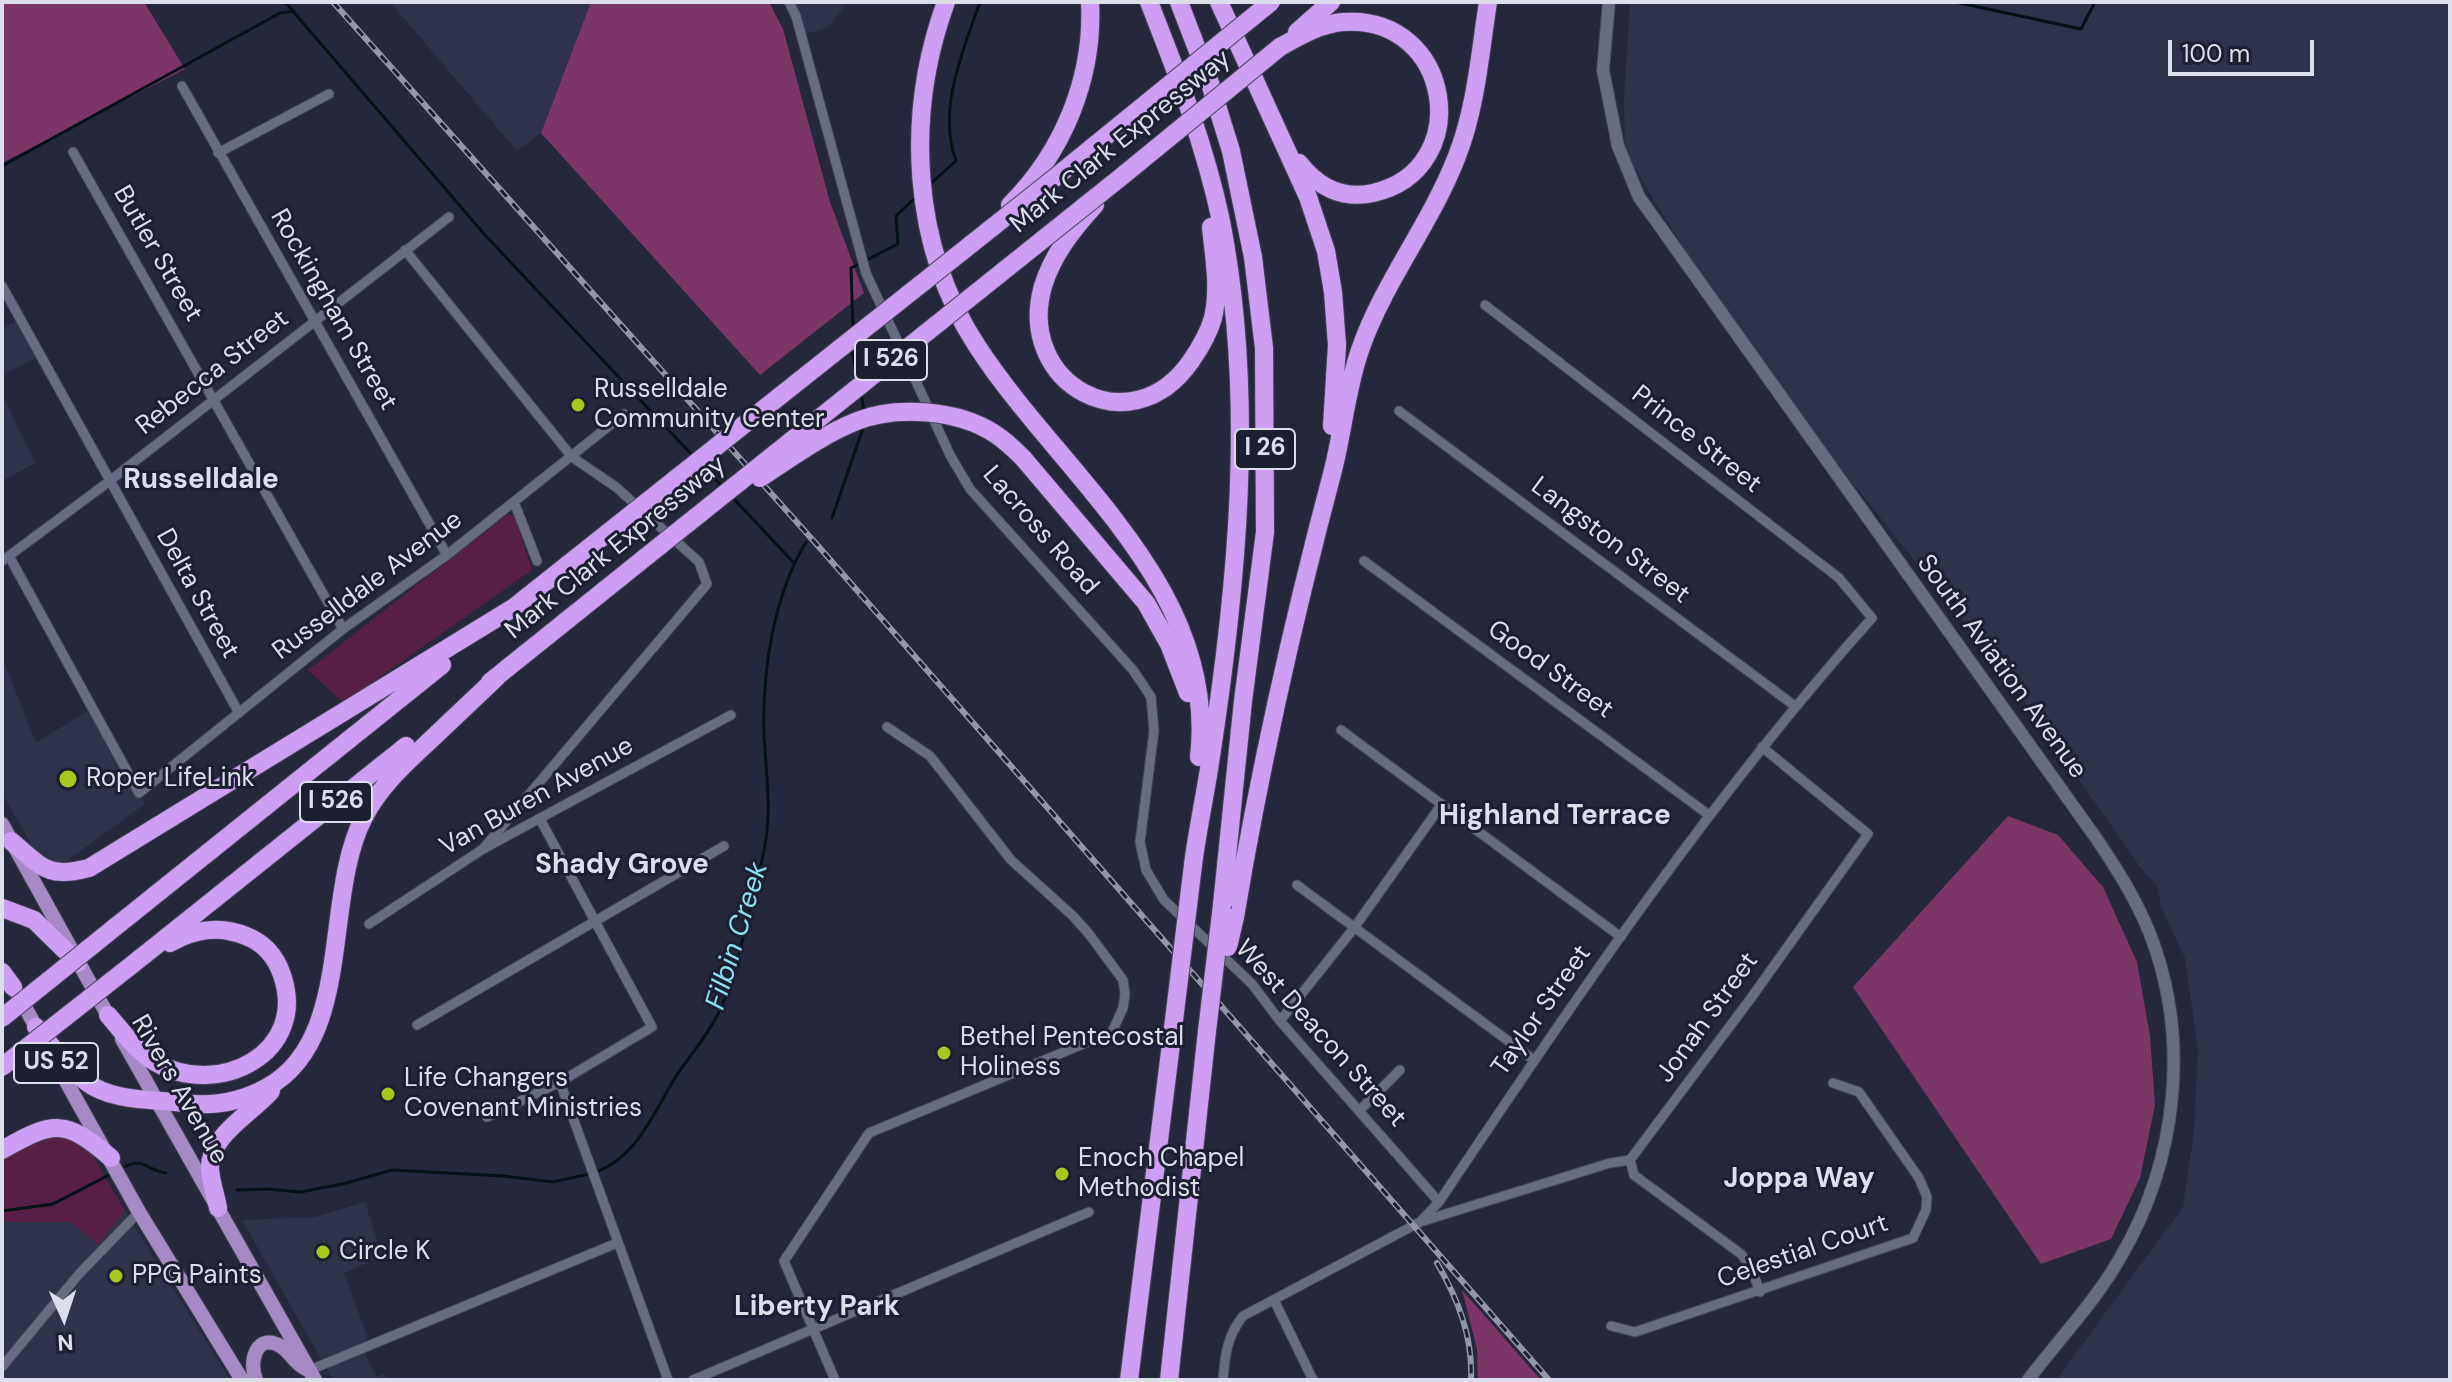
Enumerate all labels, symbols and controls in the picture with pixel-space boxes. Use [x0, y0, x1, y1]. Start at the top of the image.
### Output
scale bar [2172, 24, 2318, 74]
text: 100 m [2182, 38, 2250, 69]
street label: Mark Clark Expressway [1004, 43, 1238, 241]
street label: Butler Street [106, 181, 208, 327]
street label: Rockingham Street [263, 204, 403, 416]
street label: Rebecca Street [131, 304, 295, 442]
road number: I 526 [855, 340, 927, 380]
place label: Russelldale Community Center [594, 374, 825, 436]
street label: Prince Street [1625, 380, 1767, 500]
marker: Russelldale Community Center [569, 396, 587, 414]
road number: I 26 [1235, 429, 1295, 469]
street label: Mark Clark Expressway [499, 449, 733, 647]
street label: Lacross Road [975, 460, 1105, 602]
district label: Russelldale [123, 464, 279, 498]
street label: Langston Street [1525, 471, 1695, 611]
street label: Russelldale Avenue [267, 505, 469, 667]
street label: Delta Street [149, 524, 245, 664]
street label: South Aviation Avenue [1909, 549, 2093, 785]
street label: Good Street [1481, 614, 1619, 726]
street label: Van Buren Avenue [435, 731, 639, 863]
place label: Roper LifeLink [86, 763, 255, 795]
marker: Roper LifeLink [57, 768, 79, 790]
road number: I 526 [300, 782, 372, 822]
district label: Highland Terrace [1439, 800, 1671, 834]
district label: Shady Grove [535, 849, 709, 883]
water label: Filbin Creek [700, 858, 776, 1014]
street label: West Deacon Street [1228, 934, 1412, 1134]
street label: Taylor Street [1486, 940, 1598, 1082]
street label: Jonah Street [1650, 947, 1766, 1089]
street label: Rivers Avenue [124, 1010, 234, 1170]
place label: Bethel Pentecostal Holiness [960, 1022, 1184, 1084]
road number: US 52 [14, 1043, 98, 1083]
marker: Bethel Pentecostal Holiness [935, 1044, 953, 1062]
place label: Life Changers Covenant Ministries [404, 1063, 642, 1124]
marker: Life Changers Covenant Ministries [379, 1085, 397, 1103]
place label: Enoch Chapel Methodist [1078, 1143, 1244, 1204]
district label: Joppa Way [1723, 1163, 1875, 1197]
marker: Enoch Chapel Methodist [1053, 1165, 1071, 1183]
street label: Celestial Court [1714, 1208, 1892, 1296]
place label: Circle K [339, 1236, 431, 1268]
marker: Circle K [314, 1243, 332, 1261]
place label: PPG Paints [132, 1260, 262, 1292]
marker: PPG Paints [107, 1267, 125, 1285]
north arrow [24, 1278, 104, 1358]
district label: Liberty Park [734, 1291, 900, 1325]
text: N [57, 1328, 74, 1357]

